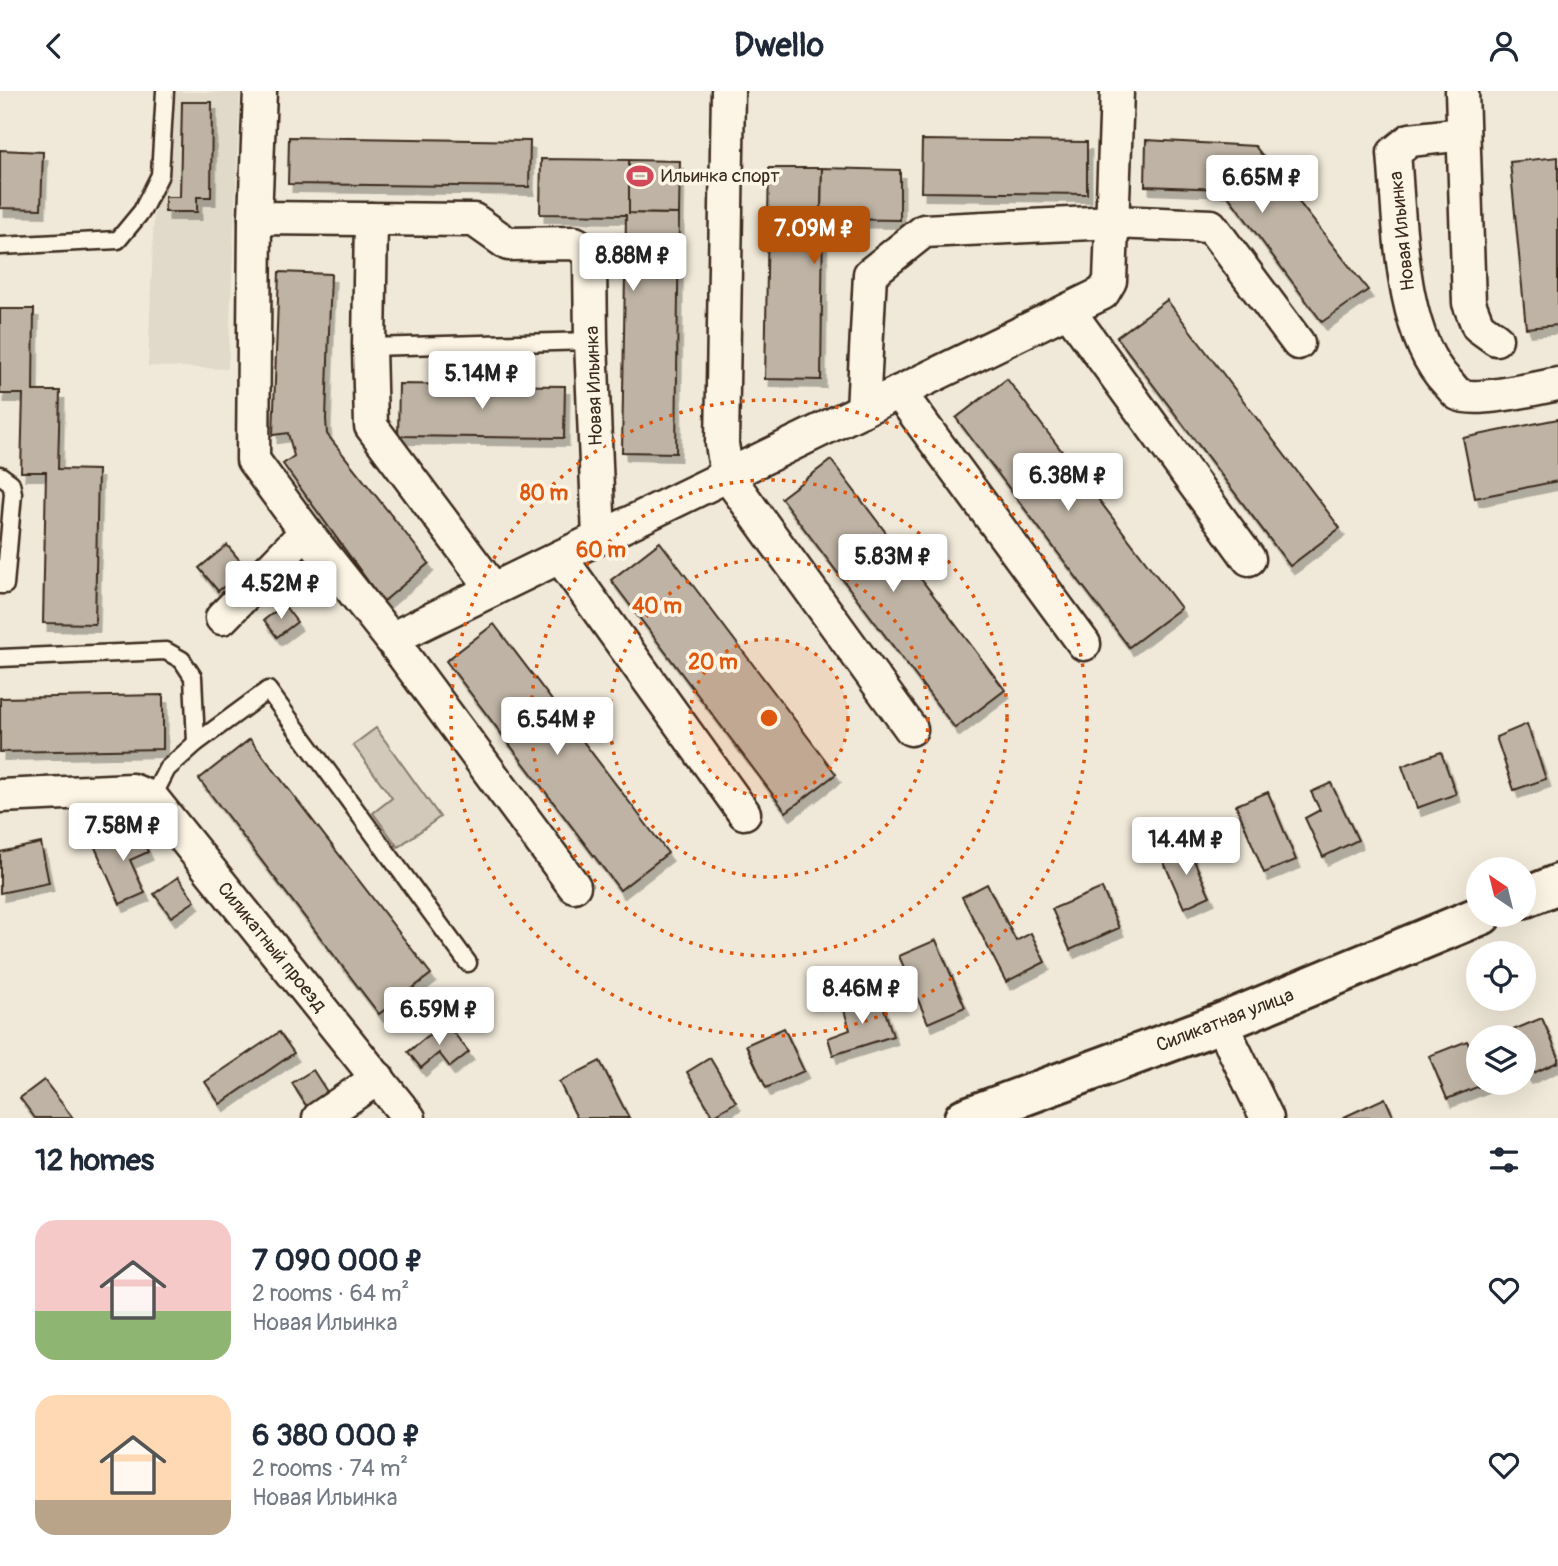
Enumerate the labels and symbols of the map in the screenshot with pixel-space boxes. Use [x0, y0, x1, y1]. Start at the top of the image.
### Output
pin: 6.65M ₽ [1197, 155, 1327, 215]
sports icon: Ильинка спорт [625, 161, 655, 191]
place label: Ильинка спорт [661, 164, 780, 188]
street label: Новая Ильинка [1384, 170, 1420, 292]
pin: 7.09M ₽ [749, 207, 879, 266]
pin: 8.88M ₽ [568, 233, 698, 293]
street label: Новая Ильинка [580, 325, 608, 446]
pin: 5.14M ₽ [417, 351, 547, 411]
pin: 6.38M ₽ [1003, 453, 1133, 513]
text: 80 m [520, 480, 568, 507]
pin: 5.83M ₽ [828, 535, 958, 594]
text: 60 m [576, 537, 626, 564]
pin: 4.52M ₽ [216, 561, 346, 621]
text: 40 m [632, 593, 682, 620]
text: 20 m [688, 649, 738, 676]
pin: 6.54M ₽ [492, 697, 622, 757]
centre of rings [757, 706, 781, 730]
pin: 7.58M ₽ [58, 803, 188, 863]
pin: 14.4M ₽ [1121, 817, 1251, 877]
north arrow [1466, 857, 1536, 927]
street label: Силикатный проезд [212, 877, 332, 1017]
pin: 8.46M ₽ [797, 967, 927, 1026]
street label: Силикатная улица [1153, 983, 1297, 1057]
pin: 6.59M ₽ [374, 988, 504, 1047]

